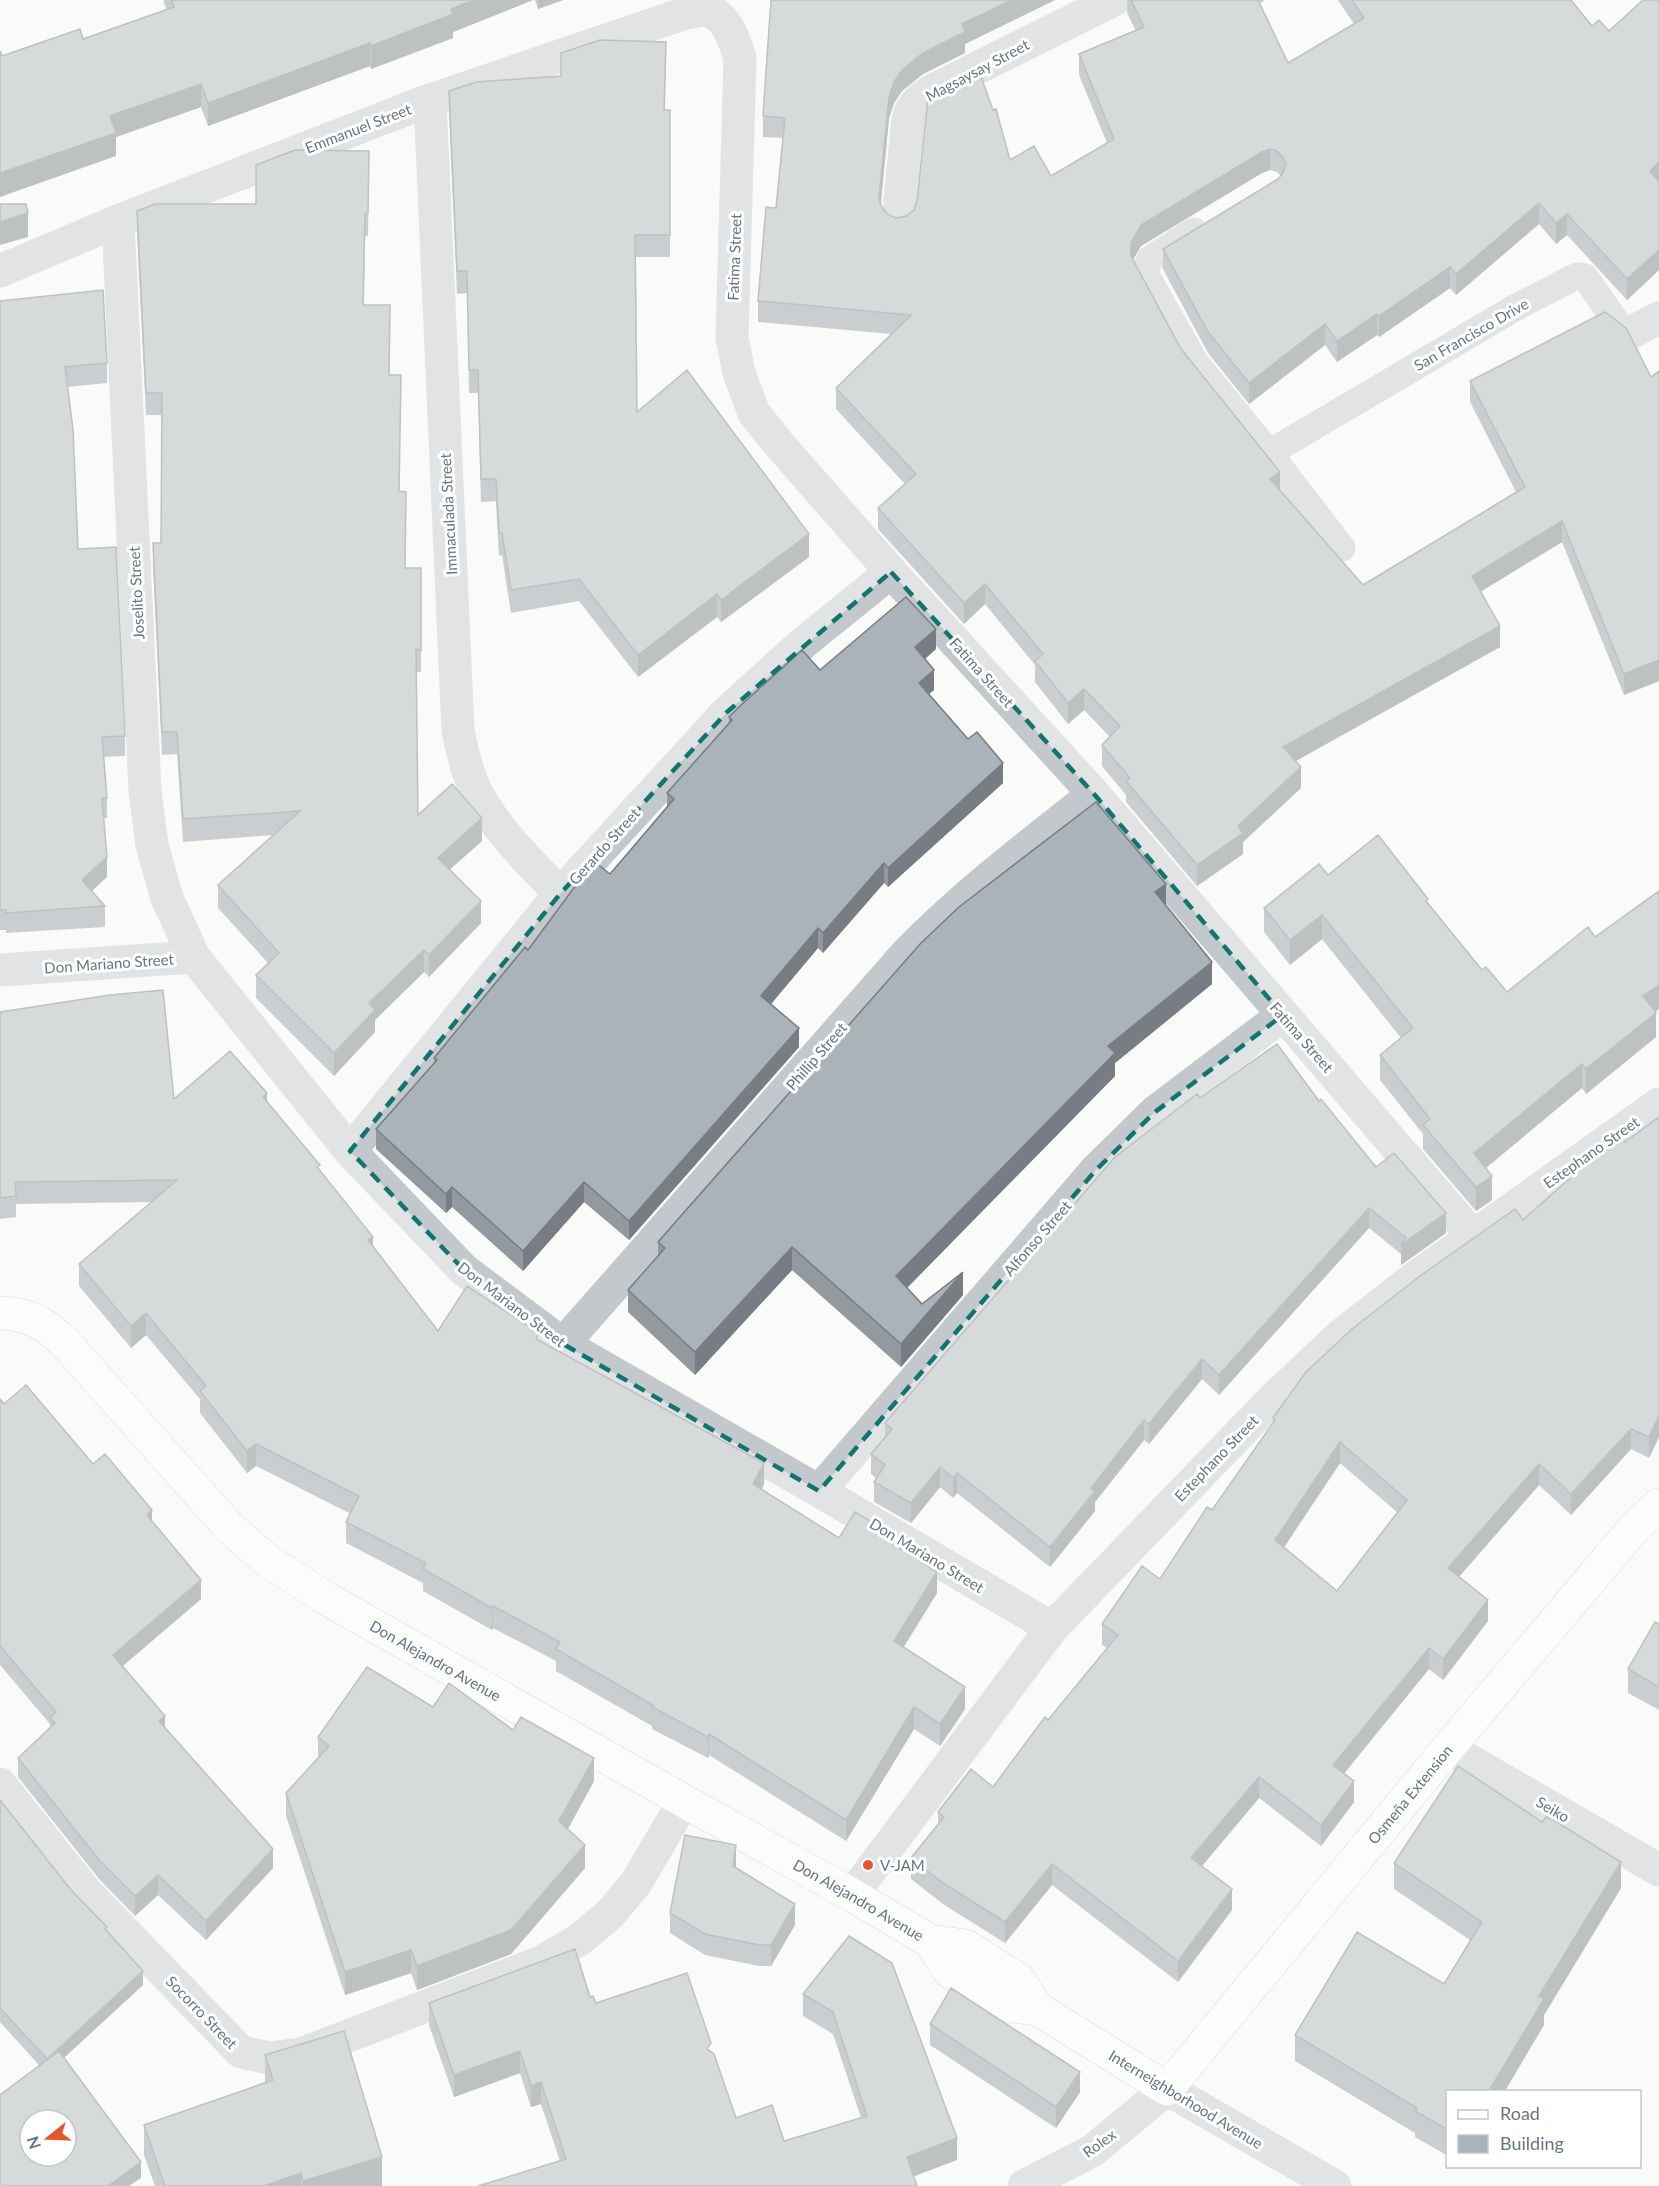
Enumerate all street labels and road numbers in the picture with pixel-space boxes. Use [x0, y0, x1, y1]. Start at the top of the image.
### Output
street label: Magsaysay Street [922, 35, 1032, 105]
street label: Emmanuel Street [302, 99, 414, 156]
street label: Fatima Street [723, 213, 745, 301]
street label: San Francisco Drive [1411, 294, 1531, 374]
street label: Immaculada Street [436, 452, 460, 575]
street label: Joselito Street [125, 545, 147, 640]
street label: Fatima Street [946, 634, 1018, 711]
street label: Gerardo Street [565, 803, 644, 888]
street label: Don Mariano Street [44, 949, 175, 977]
street label: Fatima Street [1267, 998, 1338, 1076]
street label: Phillip Street [782, 1018, 851, 1093]
street label: Estephano Street [1540, 1112, 1643, 1192]
street label: Alfonso Street [999, 1196, 1075, 1279]
street label: Don Mariano Street [455, 1258, 570, 1351]
street label: Estephano Street [1170, 1411, 1262, 1505]
street label: Don Mariano Street [867, 1514, 988, 1596]
street label: Don Alejandro Avenue [367, 1616, 504, 1705]
street label: Osmeña Extension [1364, 1741, 1456, 1847]
street label: Seiko [1533, 1792, 1573, 1826]
street label: Don Alejandro Avenue [790, 1855, 927, 1944]
street label: Socorro Street [163, 1972, 242, 2053]
street label: Interneighborhood Avenue [1106, 2046, 1266, 2152]
street label: Rolex [1079, 2125, 1119, 2161]

